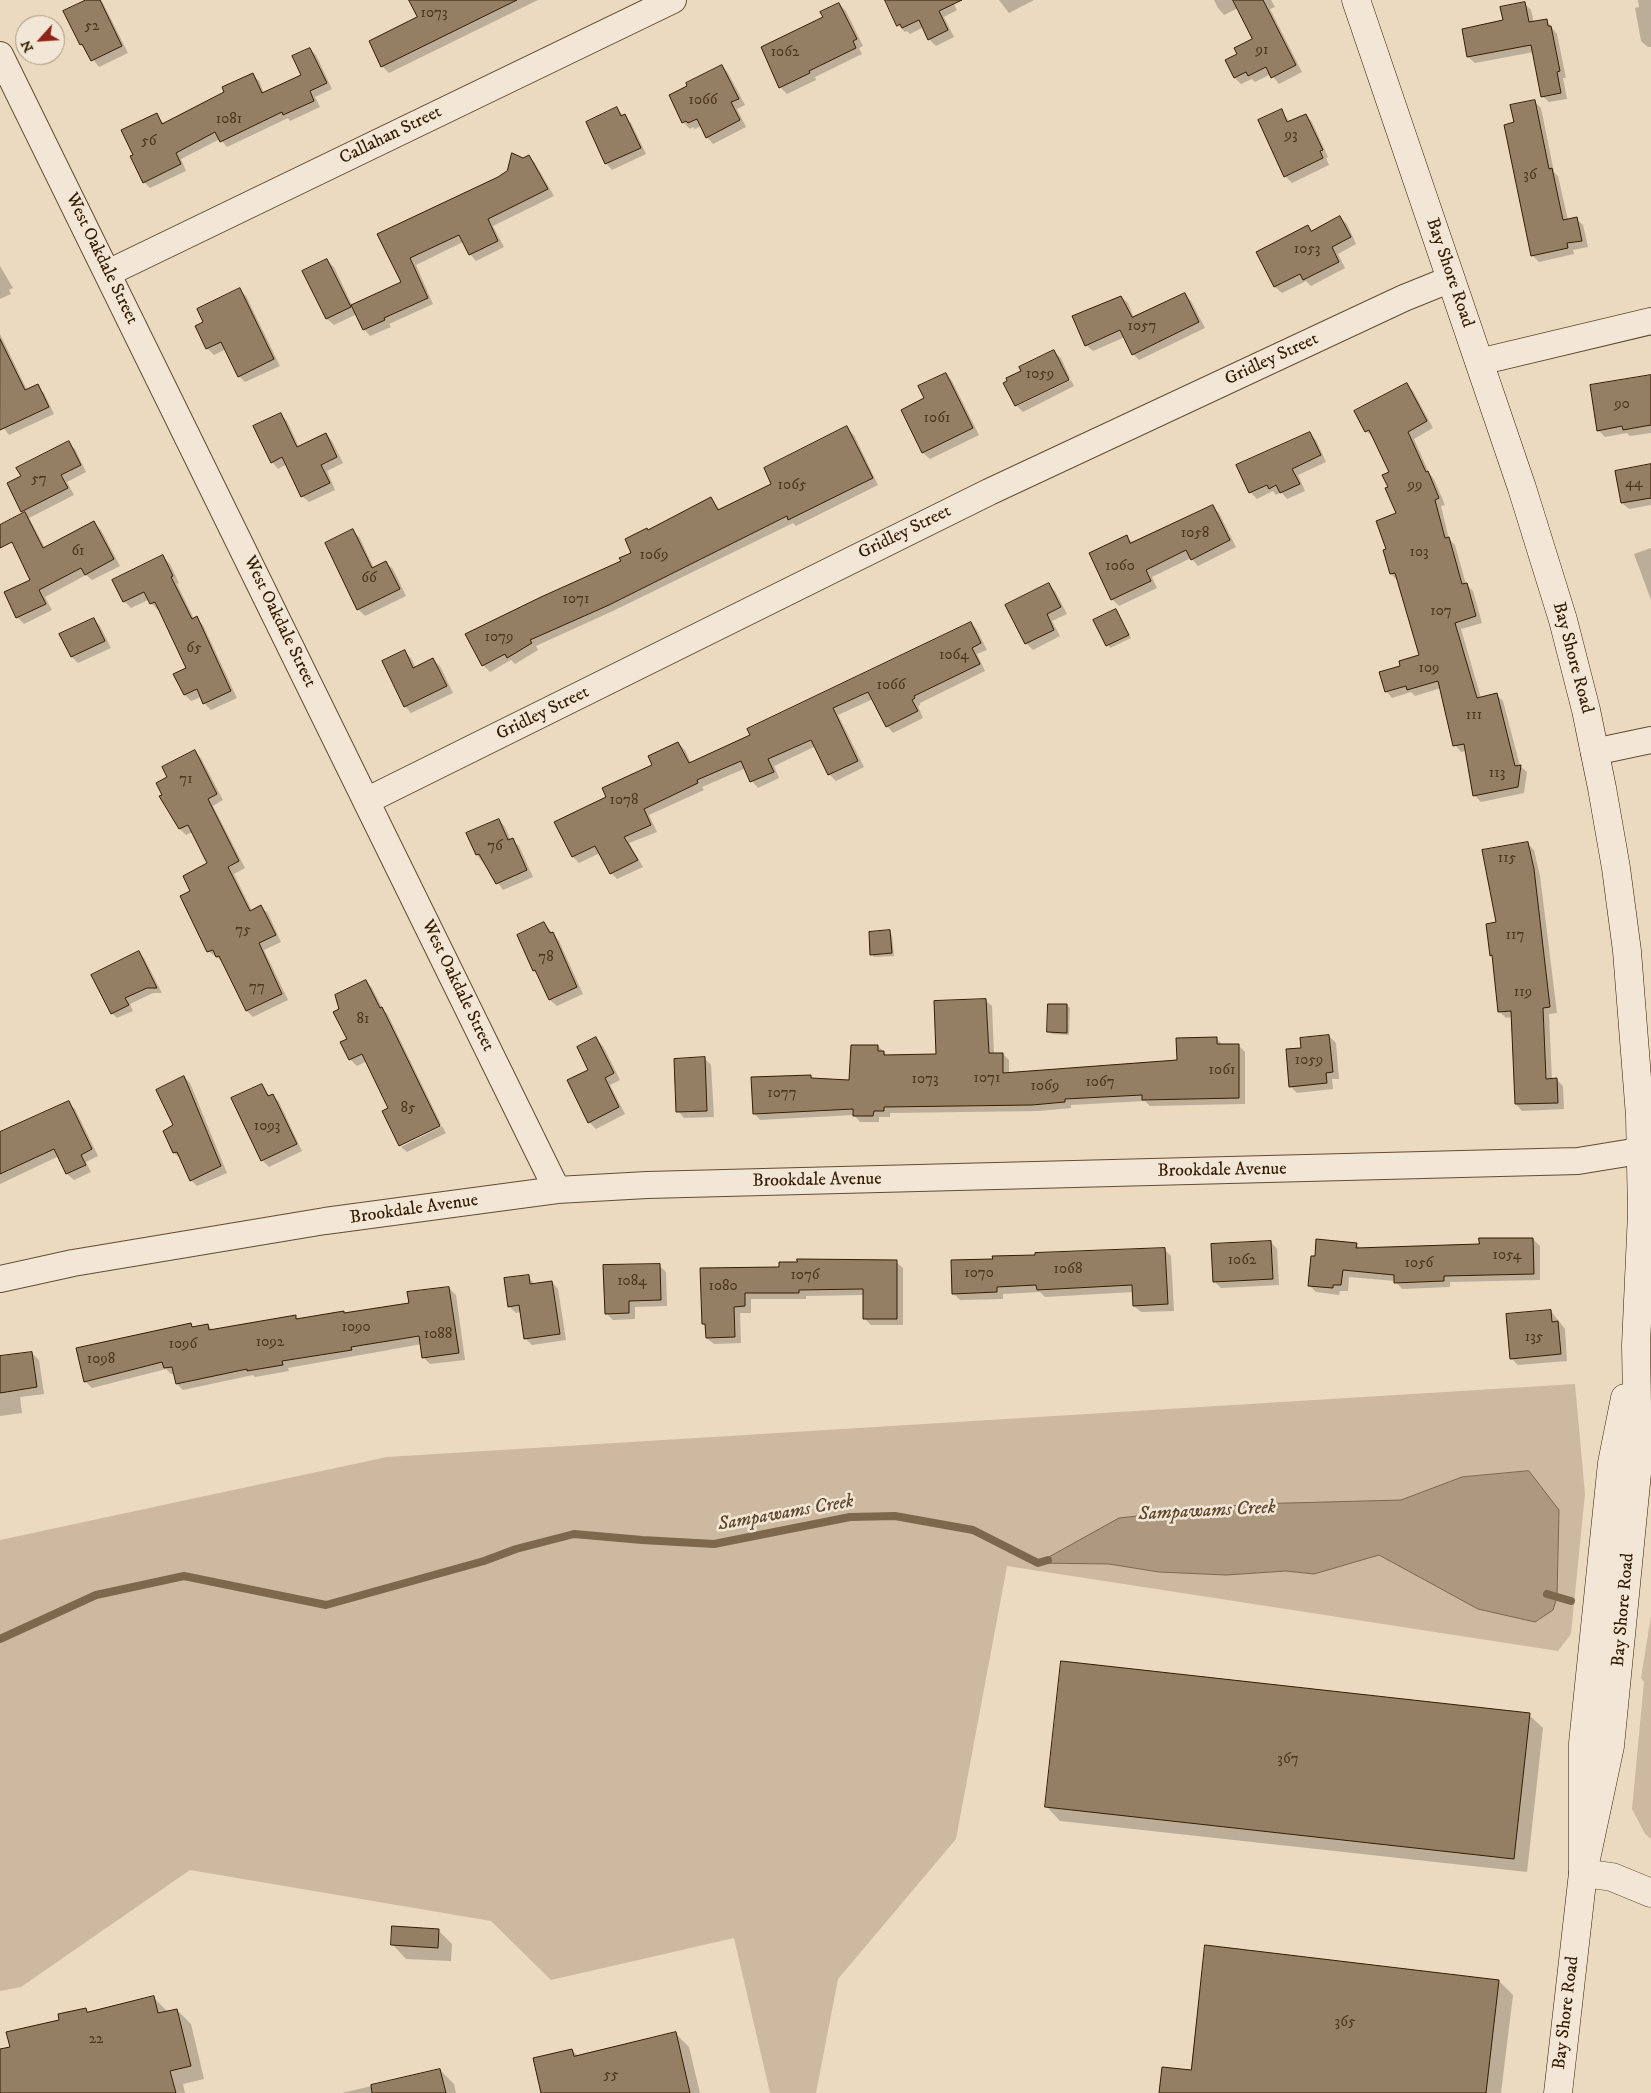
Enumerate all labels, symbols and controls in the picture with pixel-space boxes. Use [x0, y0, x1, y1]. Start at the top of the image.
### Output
house number: 1073 [420, 5, 448, 23]
north arrow [15, 15, 65, 65]
house number: 52 [85, 18, 99, 36]
text: N [17, 37, 38, 55]
house number: 91 [1256, 42, 1268, 60]
house number: 1062 [771, 44, 799, 62]
house number: 1066 [688, 92, 718, 110]
street label: Callahan Street [336, 102, 446, 170]
house number: 1081 [216, 111, 242, 129]
house number: 93 [1284, 127, 1298, 145]
house number: 56 [141, 133, 157, 151]
house number: 36 [1523, 167, 1537, 185]
street label: West Oakdale Street [60, 190, 142, 328]
street label: Bay Shore Road [1420, 216, 1478, 330]
house number: 1053 [1294, 241, 1320, 259]
house number: 1057 [1128, 318, 1156, 336]
street label: Gridley Street [1222, 329, 1322, 391]
house number: 1059 [1026, 366, 1054, 384]
house number: 90 [1614, 396, 1630, 414]
house number: 1061 [924, 410, 950, 428]
house number: 57 [31, 471, 47, 489]
house number: 44 [1625, 475, 1643, 493]
house number: 1065 [778, 477, 806, 495]
house number: 99 [1408, 477, 1422, 495]
street label: Gridley Street [855, 501, 955, 565]
house number: 1058 [1181, 525, 1209, 543]
house number: 61 [71, 543, 85, 561]
house number: 103 [1409, 544, 1429, 562]
house number: 1069 [640, 547, 668, 565]
street label: West Oakdale Street [238, 553, 320, 691]
house number: 1060 [1105, 558, 1135, 576]
house number: 66 [361, 570, 377, 588]
house number: 1071 [563, 591, 589, 609]
street label: Bay Shore Road [1547, 600, 1597, 716]
house number: 107 [1430, 603, 1452, 621]
house number: 1079 [485, 629, 513, 647]
house number: 65 [186, 640, 202, 658]
house number: 1064 [939, 647, 969, 665]
house number: 109 [1418, 660, 1440, 678]
house number: 1066 [876, 677, 906, 695]
street label: Gridley Street [493, 682, 593, 746]
house number: 111 [1466, 707, 1482, 725]
house number: 113 [1489, 765, 1505, 783]
house number: 71 [179, 771, 193, 789]
house number: 1078 [610, 792, 638, 810]
house number: 76 [487, 838, 503, 856]
house number: 115 [1498, 850, 1516, 868]
street label: West Oakdale Street [416, 917, 498, 1055]
house number: 75 [235, 922, 251, 940]
house number: 117 [1506, 927, 1524, 945]
house number: 78 [538, 949, 554, 967]
house number: 77 [249, 979, 265, 997]
house number: 119 [1514, 984, 1532, 1002]
house number: 81 [356, 1011, 370, 1029]
house number: 1059 [1295, 1052, 1323, 1070]
house number: 1061 [1209, 1062, 1235, 1080]
house number: 1071 [974, 1070, 1000, 1088]
house number: 1073 [911, 1071, 939, 1089]
house number: 1067 [1085, 1074, 1115, 1092]
house number: 1069 [1031, 1078, 1059, 1096]
house number: 1077 [767, 1085, 797, 1103]
house number: 85 [401, 1100, 415, 1118]
house number: 1093 [254, 1118, 280, 1136]
street label: Brookdale Avenue [1157, 1159, 1287, 1183]
street label: Brookdale Avenue [752, 1169, 882, 1193]
street label: Brookdale Avenue [348, 1190, 480, 1230]
house number: 1054 [1493, 1247, 1521, 1265]
house number: 1062 [1228, 1252, 1256, 1270]
house number: 1056 [1405, 1255, 1433, 1273]
house number: 1068 [1054, 1261, 1082, 1279]
house number: 1070 [964, 1265, 994, 1283]
house number: 1076 [790, 1267, 820, 1285]
house number: 1084 [617, 1273, 647, 1291]
house number: 1080 [708, 1278, 738, 1296]
house number: 1090 [341, 1319, 371, 1337]
house number: 1088 [424, 1326, 452, 1344]
house number: 135 [1525, 1329, 1543, 1347]
house number: 1092 [256, 1334, 284, 1352]
house number: 1096 [169, 1336, 197, 1354]
house number: 1098 [87, 1351, 115, 1369]
water label: Sampawams Creek [716, 1491, 856, 1537]
water label: Sampawams Creek [1138, 1497, 1276, 1527]
street label: Bay Shore Road [1608, 1552, 1640, 1668]
house number: 367 [1277, 1751, 1299, 1769]
street label: Bay Shore Road [1549, 1955, 1585, 2071]
house number: 365 [1335, 2014, 1355, 2032]
house number: 22 [89, 2031, 103, 2049]
house number: 55 [604, 2067, 618, 2085]

